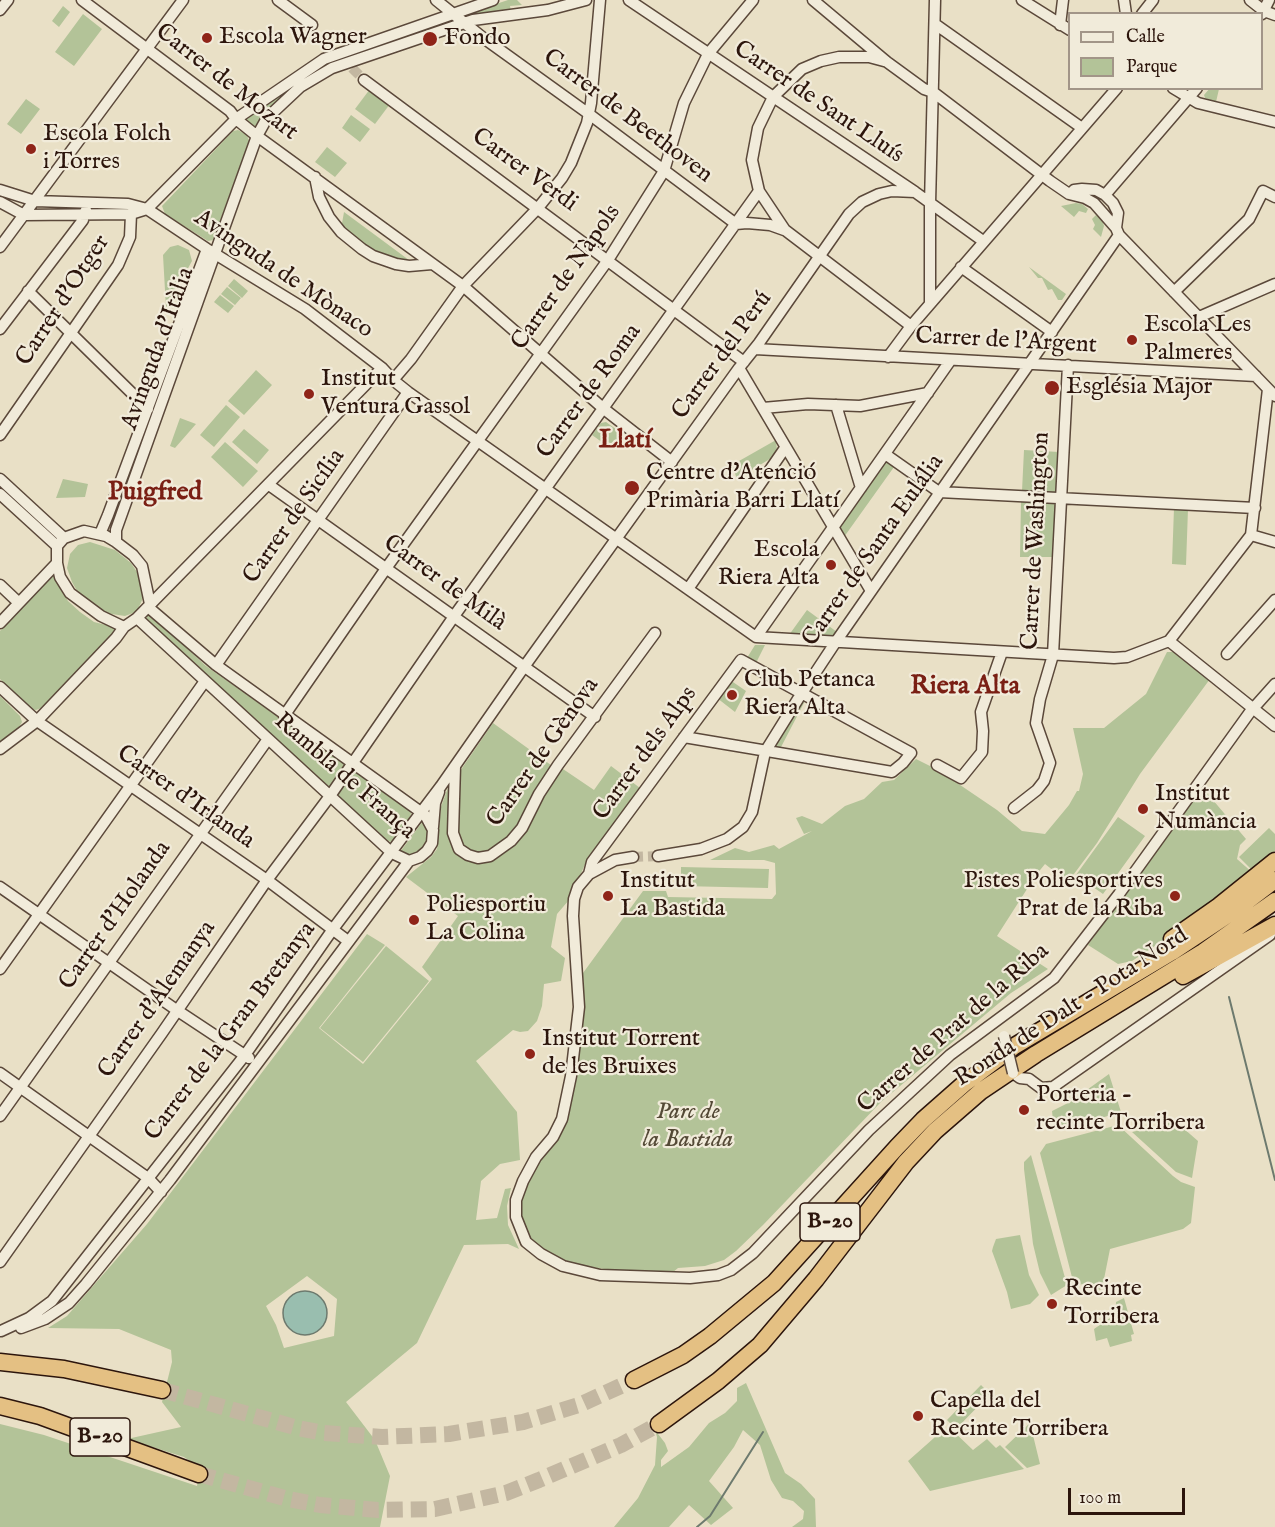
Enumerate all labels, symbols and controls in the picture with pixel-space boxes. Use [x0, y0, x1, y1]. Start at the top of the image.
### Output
legend [1068, 12, 1263, 90]
street label: Carrer de Mozart [149, 18, 303, 148]
place label: Escola Wagner [219, 24, 367, 52]
place label: Fondo [444, 25, 510, 53]
text: Calle [1126, 26, 1165, 49]
marker: Fondo [421, 30, 439, 48]
marker: Escola Wagner [200, 31, 214, 45]
street label: Carrer de Sant Lluís [727, 35, 909, 171]
street label: Carrer de Beethoven [536, 44, 718, 190]
text: Parque [1126, 56, 1177, 79]
place label: Escola Folch i Torres [43, 121, 171, 177]
street label: Carrer Verdi [465, 123, 583, 219]
marker: Escola Folch i Torres [24, 142, 38, 156]
street label: Carrer de Nàpols [506, 200, 628, 356]
street label: Avinguda de Mònaco [188, 204, 378, 346]
street label: Carrer d'Otger [11, 230, 117, 372]
street label: Avinguda d'Itàlia [116, 264, 202, 434]
street label: Carrer del Perú [667, 286, 779, 426]
place label: Escola Les Palmeres [1144, 312, 1251, 368]
street label: Carrer de Roma [532, 319, 648, 465]
street label: Carrer de l'Argent [915, 323, 1097, 361]
marker: Escola Les Palmeres [1125, 333, 1139, 347]
place label: Institut Ventura Gassol [321, 366, 470, 422]
place label: Església Major [1066, 374, 1212, 402]
marker: Església Major [1043, 379, 1061, 397]
marker: Institut Ventura Gassol [302, 387, 316, 401]
district label: Llatí [599, 426, 651, 458]
street label: Carrer de Washington [1017, 431, 1057, 651]
street label: Carrer de Sicília [238, 444, 352, 590]
street label: Carrer de Santa Eulália [797, 449, 951, 653]
place label: Centre d'Atenció Primària Barri Llatí [646, 460, 839, 516]
district label: Puigfred [108, 478, 202, 510]
marker: Centre d'Atenció Primària Barri Llatí [623, 479, 641, 497]
street label: Carrer de Milà [377, 530, 511, 638]
place label: Escola Riera Alta [718, 537, 819, 593]
marker: Escola Riera Alta [824, 558, 838, 572]
place label: Club Petanca Riera Alta [744, 667, 875, 723]
district label: Riera Alta [910, 672, 1020, 704]
street label: Carrer de Gènova [482, 673, 606, 833]
street label: Carrer dels Alps [588, 681, 704, 827]
marker: Club Petanca Riera Alta [725, 688, 739, 702]
street label: Rambla de França [267, 708, 421, 846]
street label: Carrer d'Irlanda [111, 740, 259, 856]
place label: Institut Numància [1155, 781, 1256, 837]
marker: Institut Numància [1136, 802, 1150, 816]
street label: Carrer d'Holanda [54, 836, 178, 996]
place label: Institut La Bastida [620, 868, 725, 924]
place label: Pistes Poliesportives Prat de la Riba [964, 868, 1163, 924]
marker: Institut La Bastida [601, 889, 615, 903]
marker: Pistes Poliesportives Prat de la Riba [1168, 889, 1182, 903]
place label: Poliesportiu La Colina [426, 892, 546, 948]
marker: Poliesportiu La Colina [407, 913, 421, 927]
street label: Carrer d'Alemanya [93, 916, 223, 1084]
street label: Carrer de la Gran Bretanya [139, 917, 323, 1147]
street label: Ronda de Dalt - Pota Nord [950, 922, 1194, 1094]
street label: Carrer de Prat de la Riba [852, 938, 1056, 1120]
place label: Institut Torrent de les Bruixes [542, 1026, 700, 1082]
marker: Institut Torrent de les Bruixes [523, 1047, 537, 1061]
place label: Porteria - recinte Torribera [1036, 1082, 1205, 1138]
park label: Parc de la Bastida [643, 1099, 733, 1155]
marker: Porteria - recinte Torribera [1017, 1103, 1031, 1117]
road number: B-20 [800, 1203, 860, 1241]
place label: Recinte Torribera [1064, 1276, 1159, 1332]
marker: Recinte Torribera [1045, 1297, 1059, 1311]
place label: Capella del Recinte Torribera [930, 1388, 1108, 1444]
marker: Capella del Recinte Torribera [911, 1409, 925, 1423]
road number: B-20 [70, 1418, 130, 1456]
scale bar [1071, 1476, 1188, 1514]
text: 100 m [1079, 1487, 1121, 1510]

